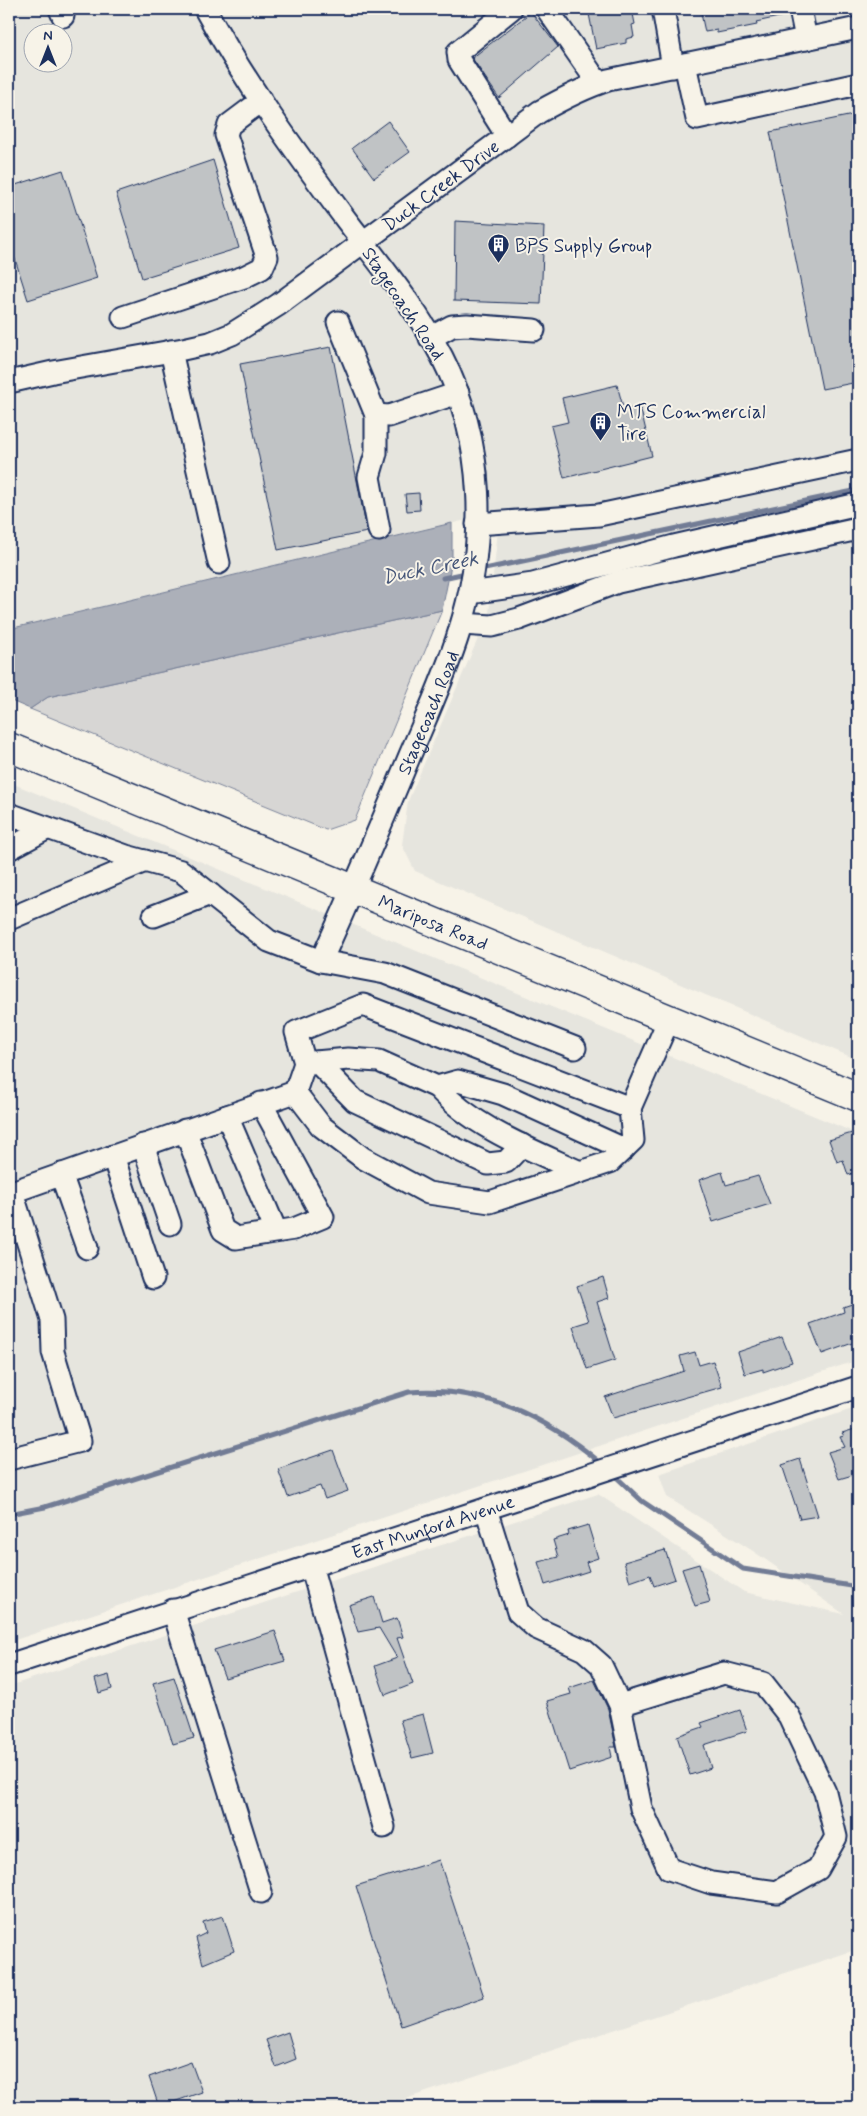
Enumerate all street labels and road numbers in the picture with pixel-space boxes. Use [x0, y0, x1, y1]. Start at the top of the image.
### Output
street label: Duck Creek Drive [378, 135, 505, 238]
street label: Stagecoach Road [354, 242, 450, 366]
street label: Stagecoach Road [392, 648, 466, 779]
street label: Mariposa Road [374, 890, 491, 957]
street label: East Munford Avenue [349, 1489, 518, 1566]

